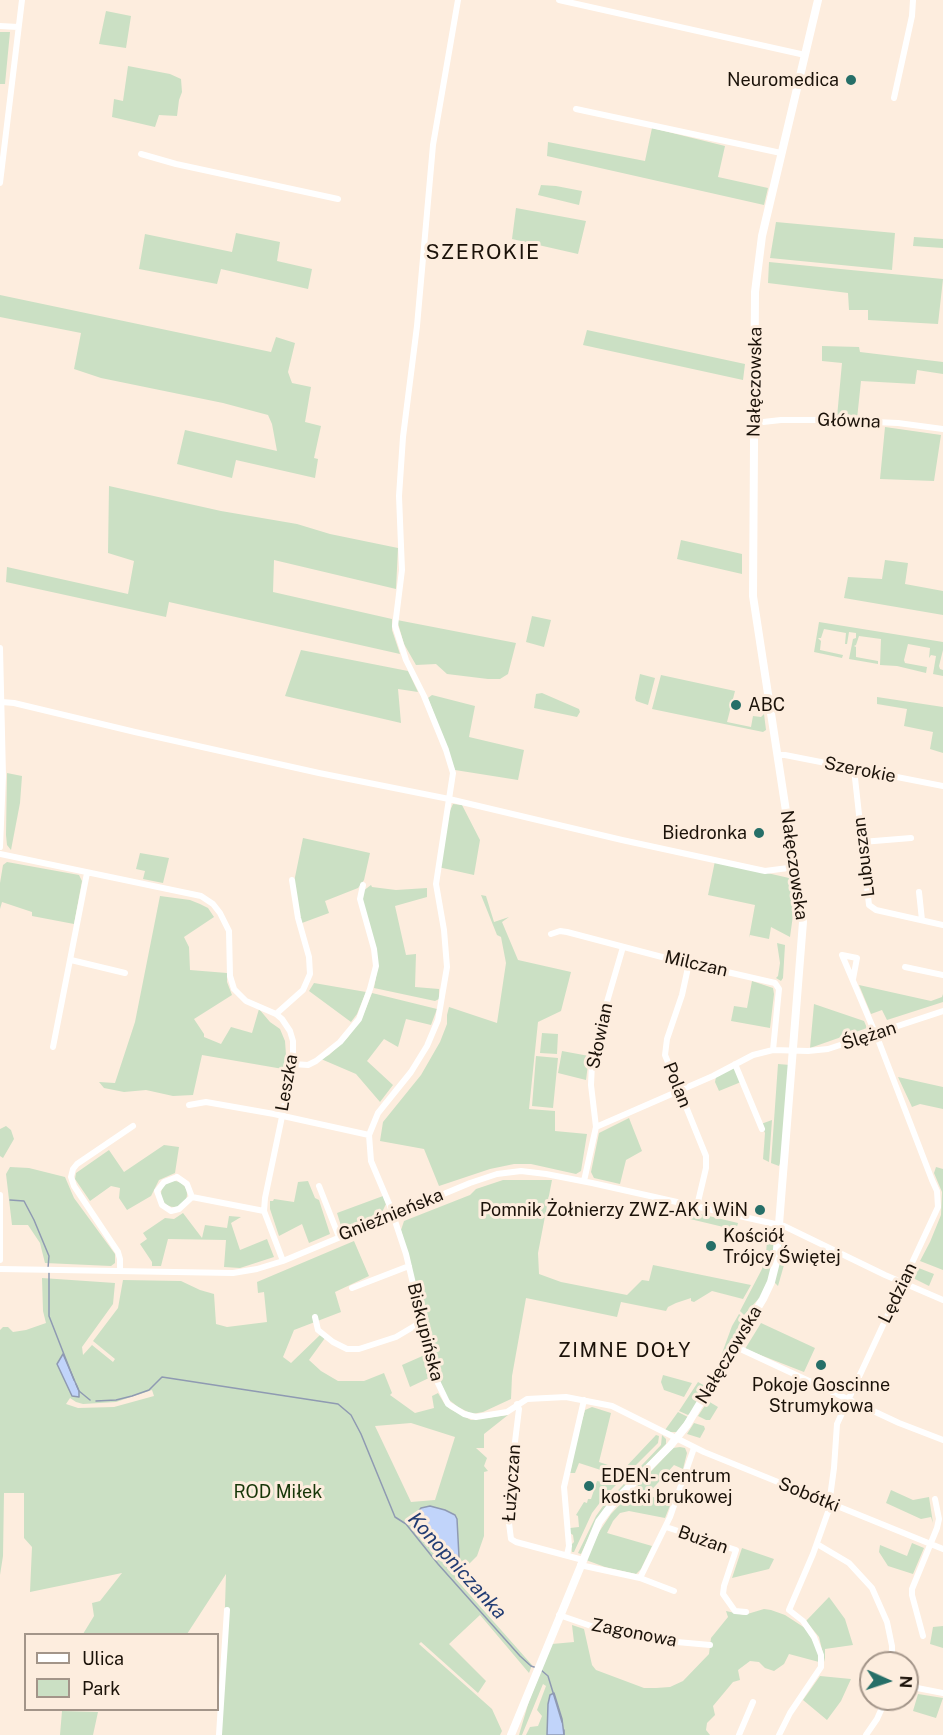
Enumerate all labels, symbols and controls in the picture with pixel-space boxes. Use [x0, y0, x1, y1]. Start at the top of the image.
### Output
place label: Neuromedica [727, 69, 839, 91]
marker: Neuromedica [844, 73, 858, 87]
district label: SZEROKIE [425, 240, 541, 266]
street label: Nałęczowska [743, 327, 767, 437]
street label: Główna [817, 409, 881, 433]
place label: ABC [748, 694, 785, 716]
marker: ABC [729, 698, 743, 712]
street label: Szerokie [822, 752, 898, 788]
street label: Nałęczowska [776, 809, 812, 921]
street label: Lubuszan [848, 816, 880, 898]
place label: Biedronka [662, 822, 747, 844]
marker: Biedronka [752, 826, 766, 840]
street label: Milczan [662, 946, 730, 982]
street label: Słowian [582, 1001, 618, 1071]
street label: Ślężan [839, 1017, 899, 1055]
street label: Leszka [271, 1053, 303, 1113]
street label: Polan [658, 1059, 696, 1111]
street label: Gnieźnieńska [336, 1184, 446, 1246]
place label: Pomnik Żołnierzy ZWZ-AK i WiN [480, 1199, 748, 1221]
marker: Pomnik Żołnierzy ZWZ-AK i WiN [753, 1203, 767, 1217]
place label: Kościół Trójcy Świętej [723, 1225, 841, 1268]
marker: Kościół Trójcy Świętej [704, 1239, 718, 1253]
street label: Lędzian [874, 1259, 922, 1327]
street label: Biskupińska [402, 1281, 448, 1383]
street label: Nałęczowska [691, 1302, 767, 1408]
district label: ZIMNE DOŁY [558, 1339, 692, 1363]
marker: Pokoje Goscinne Strumykowa [814, 1358, 828, 1372]
place label: Pokoje Goscinne Strumykowa [752, 1374, 890, 1416]
street label: Łużyczan [499, 1444, 525, 1522]
place label: EDEN- centrum kostki brukowej [601, 1465, 733, 1508]
street label: Sobótki [775, 1473, 843, 1517]
marker: EDEN- centrum kostki brukowej [582, 1479, 596, 1493]
park label: ROD Miłek [234, 1481, 322, 1503]
water label: Konopniczanka [403, 1508, 511, 1624]
street label: Bużan [675, 1521, 731, 1559]
street label: Zagonowa [589, 1614, 679, 1652]
legend [24, 1633, 219, 1711]
text: Ulica [82, 1648, 124, 1669]
north arrow [859, 1651, 919, 1711]
text: N [896, 1675, 915, 1689]
text: Park [82, 1678, 120, 1699]

